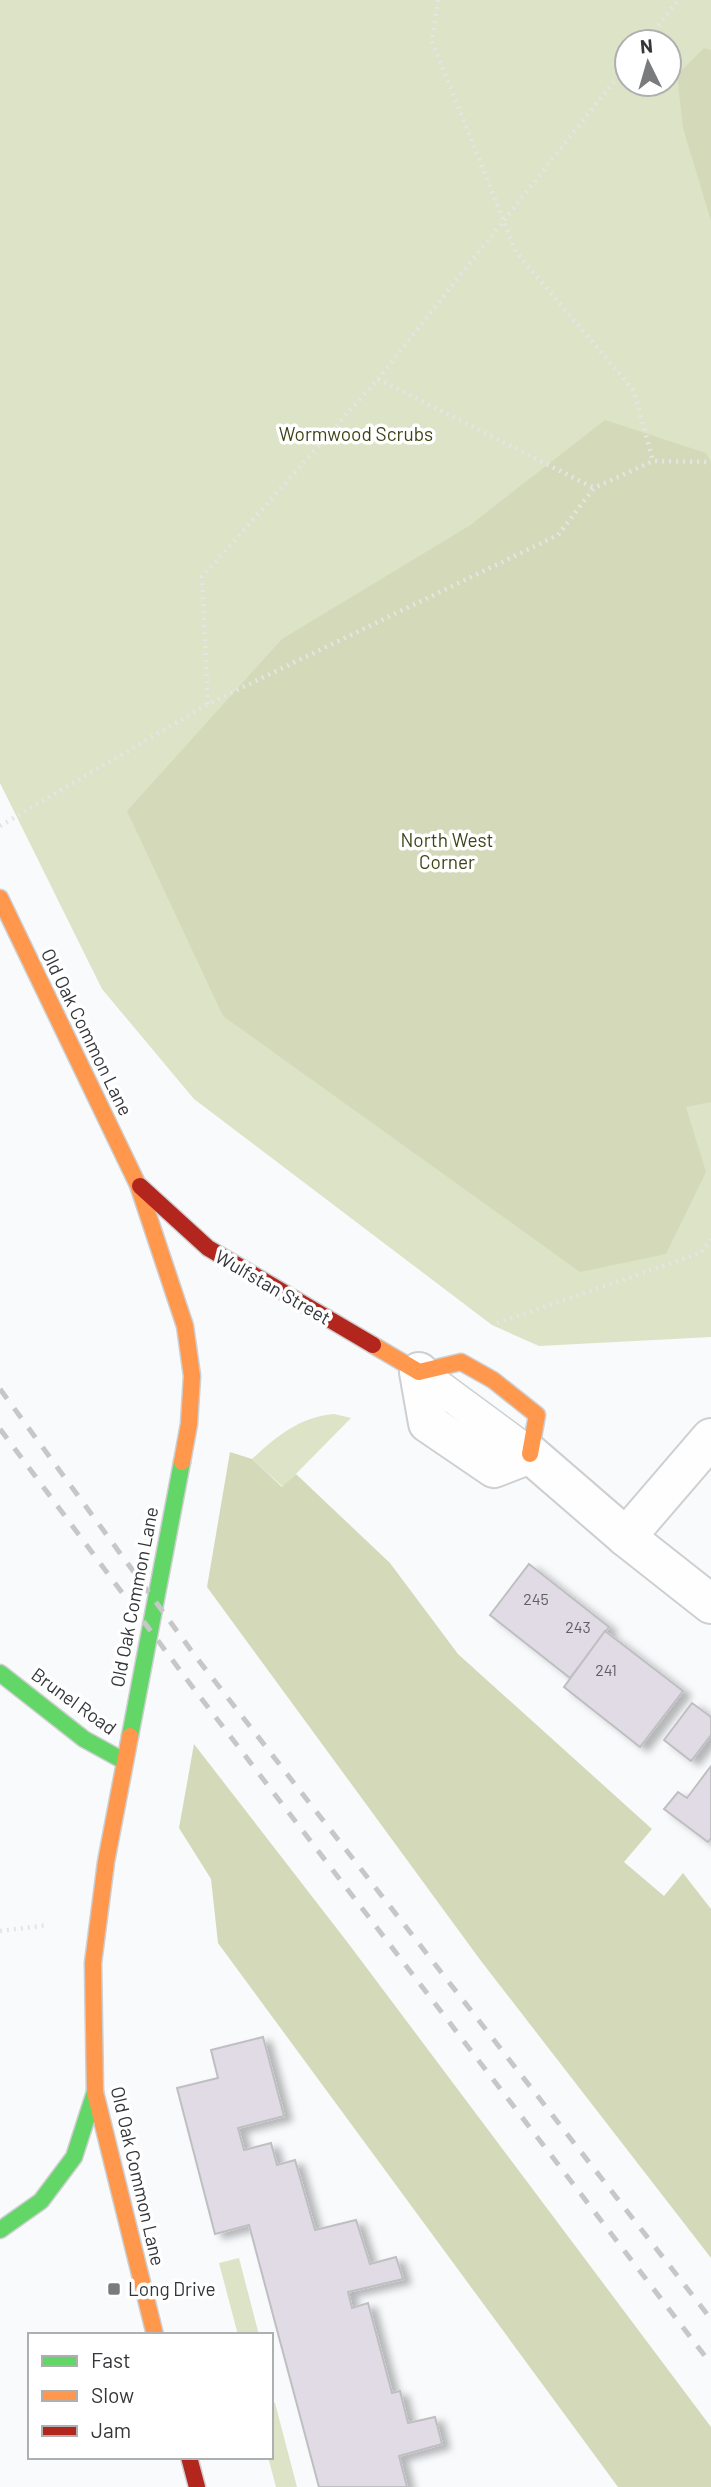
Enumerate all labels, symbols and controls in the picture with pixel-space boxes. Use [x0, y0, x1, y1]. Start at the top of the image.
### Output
north arrow [613, 28, 683, 98]
text: N [639, 34, 654, 58]
park label: Wormwood Scrubs [279, 422, 433, 445]
park label: North West Corner [400, 828, 494, 873]
street label: Old Oak Common Lane [37, 944, 138, 1119]
street label: Wulfstan Street [212, 1244, 335, 1329]
street label: Old Oak Common Lane [105, 1505, 162, 1689]
house number: 245 [523, 1589, 549, 1608]
house number: 243 [565, 1617, 591, 1636]
house number: 241 [595, 1660, 617, 1679]
street label: Brunel Road [27, 1662, 121, 1739]
street label: Old Oak Common Lane [107, 2084, 170, 2268]
place label: Long Drive [128, 2277, 216, 2300]
marker: Long Drive [106, 2281, 122, 2297]
legend [28, 2333, 273, 2459]
text: Fast [91, 2347, 131, 2372]
text: Slow [91, 2382, 134, 2407]
text: Jam [91, 2417, 131, 2442]

